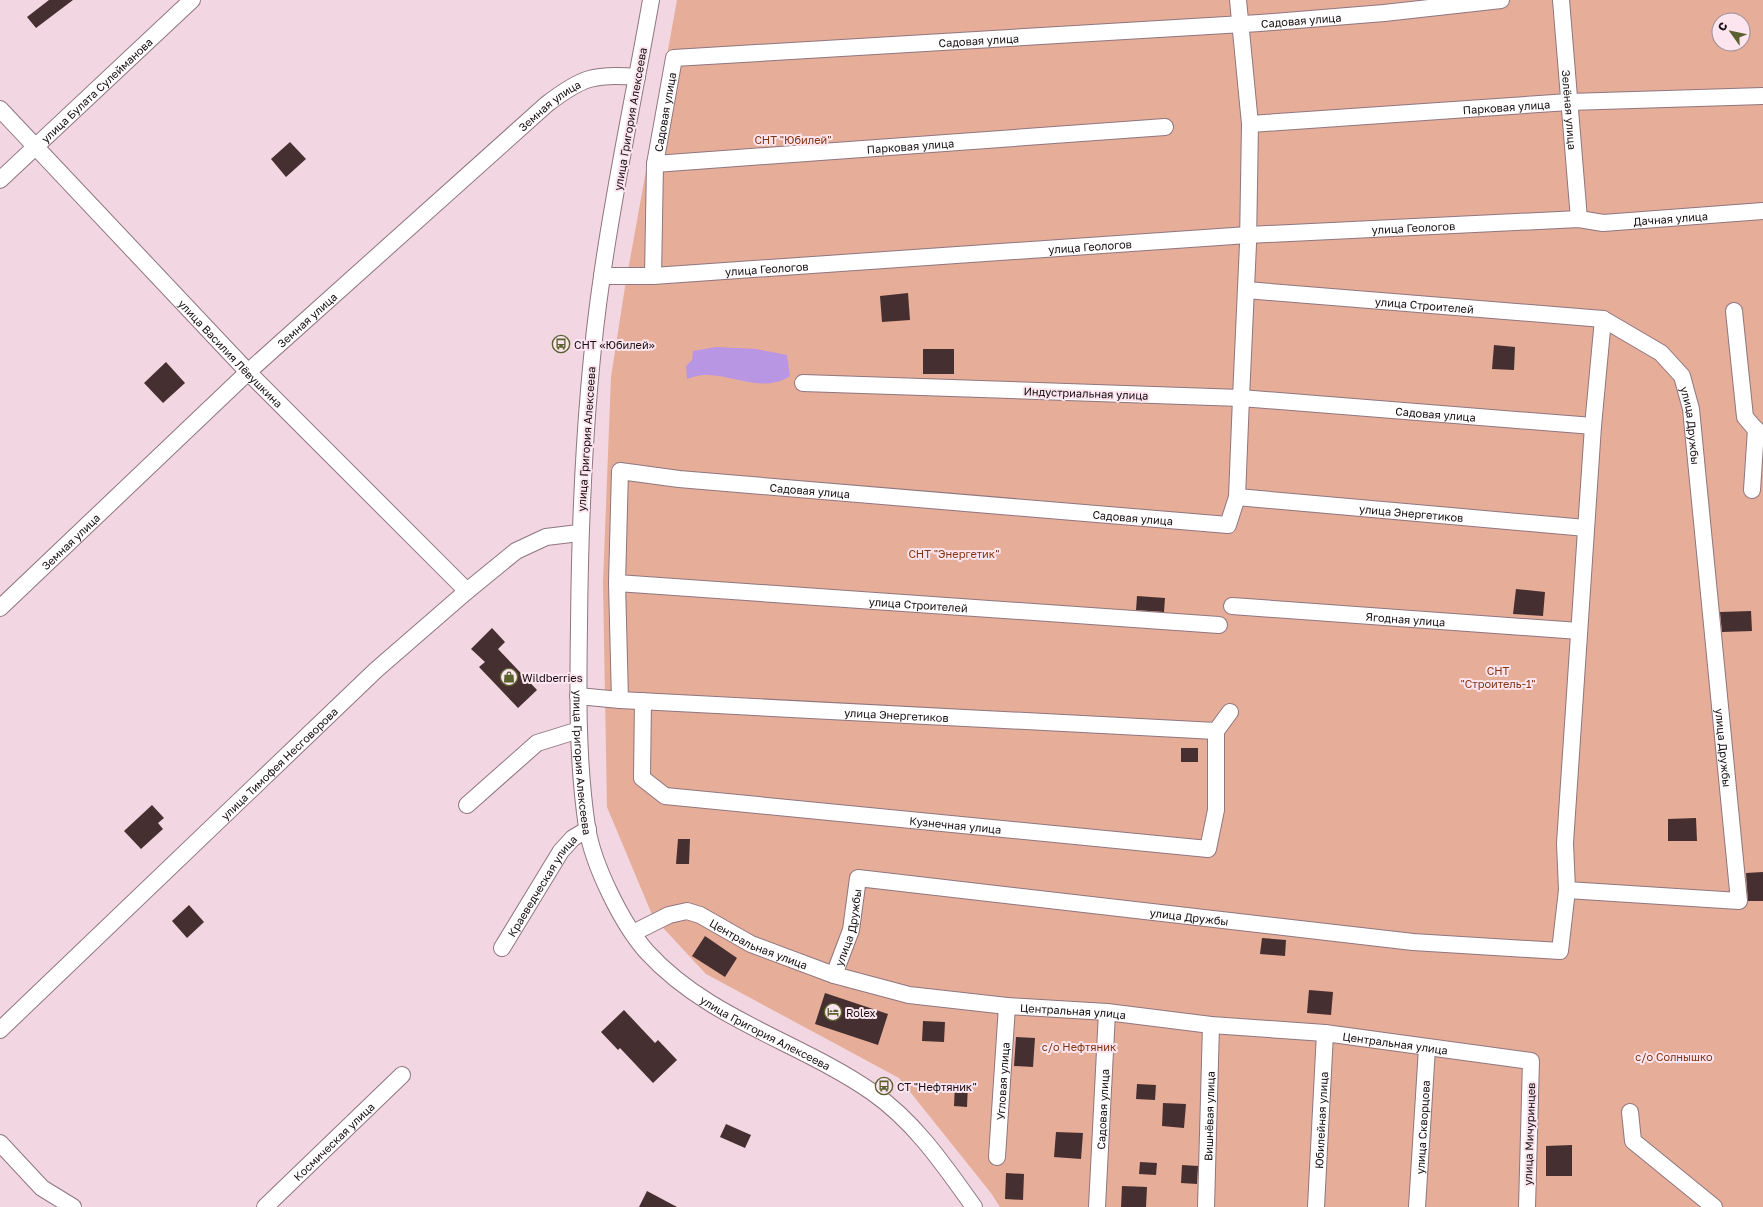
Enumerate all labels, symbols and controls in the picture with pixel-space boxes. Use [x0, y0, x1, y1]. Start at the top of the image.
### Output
street label: Садовая улица [1260, 10, 1342, 29]
north arrow [1711, 12, 1751, 52]
text: С [1715, 19, 1730, 33]
street label: Садовая улица [938, 31, 1019, 49]
street label: улица Булата Сулейманова [38, 35, 155, 145]
street label: улица Григория Алексеева [611, 46, 649, 192]
street label: Зелёная улица [1560, 69, 1580, 150]
street label: Садовая улица [651, 71, 678, 153]
street label: Земная улица [515, 77, 583, 133]
street label: Парковая улица [1462, 97, 1551, 116]
park label: СНТ "Юбилей" [754, 133, 832, 146]
street label: Парковая улица [866, 136, 955, 155]
street label: Дачная улица [1633, 209, 1708, 227]
street label: улица Геологов [1371, 218, 1456, 236]
street label: улица Геологов [1048, 237, 1132, 255]
street label: улица Геологов [725, 259, 809, 278]
street label: Земная улица [274, 289, 339, 350]
street label: улица Строителей [1375, 294, 1474, 315]
street label: улица Василия Лёвушкина [176, 296, 286, 410]
bus stop icon: СНТ «Юбилей» [551, 334, 571, 354]
place label: СНТ «Юбилей» [574, 338, 655, 351]
street label: улица Григория Алексеева [574, 366, 598, 512]
street label: Индустриальная улица [1023, 384, 1149, 402]
street label: улица Дружбы [1679, 385, 1703, 465]
street label: Садовая улица [1395, 404, 1476, 423]
street label: Садовая улица [769, 480, 851, 500]
street label: улица Энергетиков [1359, 501, 1464, 524]
street label: Садовая улица [1092, 507, 1174, 527]
street label: Земная улица [38, 510, 102, 572]
park label: СНТ "Энергетик" [908, 547, 1000, 560]
street label: улица Строителей [868, 594, 968, 614]
street label: Ягодная улица [1365, 609, 1446, 628]
park label: СНТ "Строитель-1" [1460, 664, 1536, 690]
shop icon: Wildberries [499, 667, 519, 687]
place label: Wildberries [522, 671, 583, 684]
street label: улица Григория Алексеева [572, 690, 595, 836]
street label: улица Тимофея Несговорова [218, 704, 340, 822]
street label: улица Энергетиков [844, 705, 949, 724]
street label: улица Дружбы [1714, 708, 1734, 788]
street label: Кузнечная улица [909, 813, 1002, 835]
street label: Краеведческая улица [504, 832, 579, 939]
street label: улица Дружбы [832, 888, 863, 968]
street label: улица Дружбы [1149, 905, 1229, 927]
street label: Центральная улица [708, 916, 810, 971]
street label: улица Григория Алексеева [698, 992, 833, 1072]
street label: Центральная улица [1020, 1000, 1127, 1021]
hotel icon: Rolex [823, 1002, 843, 1022]
place label: Rolex [846, 1006, 876, 1019]
street label: Центральная улица [1342, 1029, 1449, 1056]
park label: с/о Нефтяник [1042, 1040, 1117, 1053]
street label: Угловая улица [993, 1042, 1011, 1121]
park label: с/о Солнышко [1635, 1050, 1713, 1063]
street label: Садовая улица [1093, 1068, 1111, 1150]
street label: Вишнёвая улица [1201, 1071, 1216, 1161]
street label: Юбилейная улица [1311, 1071, 1330, 1169]
bus stop icon: СТ "Нефтяник" [874, 1076, 894, 1096]
place label: СТ "Нефтяник" [897, 1080, 977, 1093]
street label: улица Скворцова [1413, 1080, 1431, 1175]
street label: улица Мичуринцев [1521, 1082, 1537, 1186]
street label: Космическая улица [290, 1099, 376, 1183]

